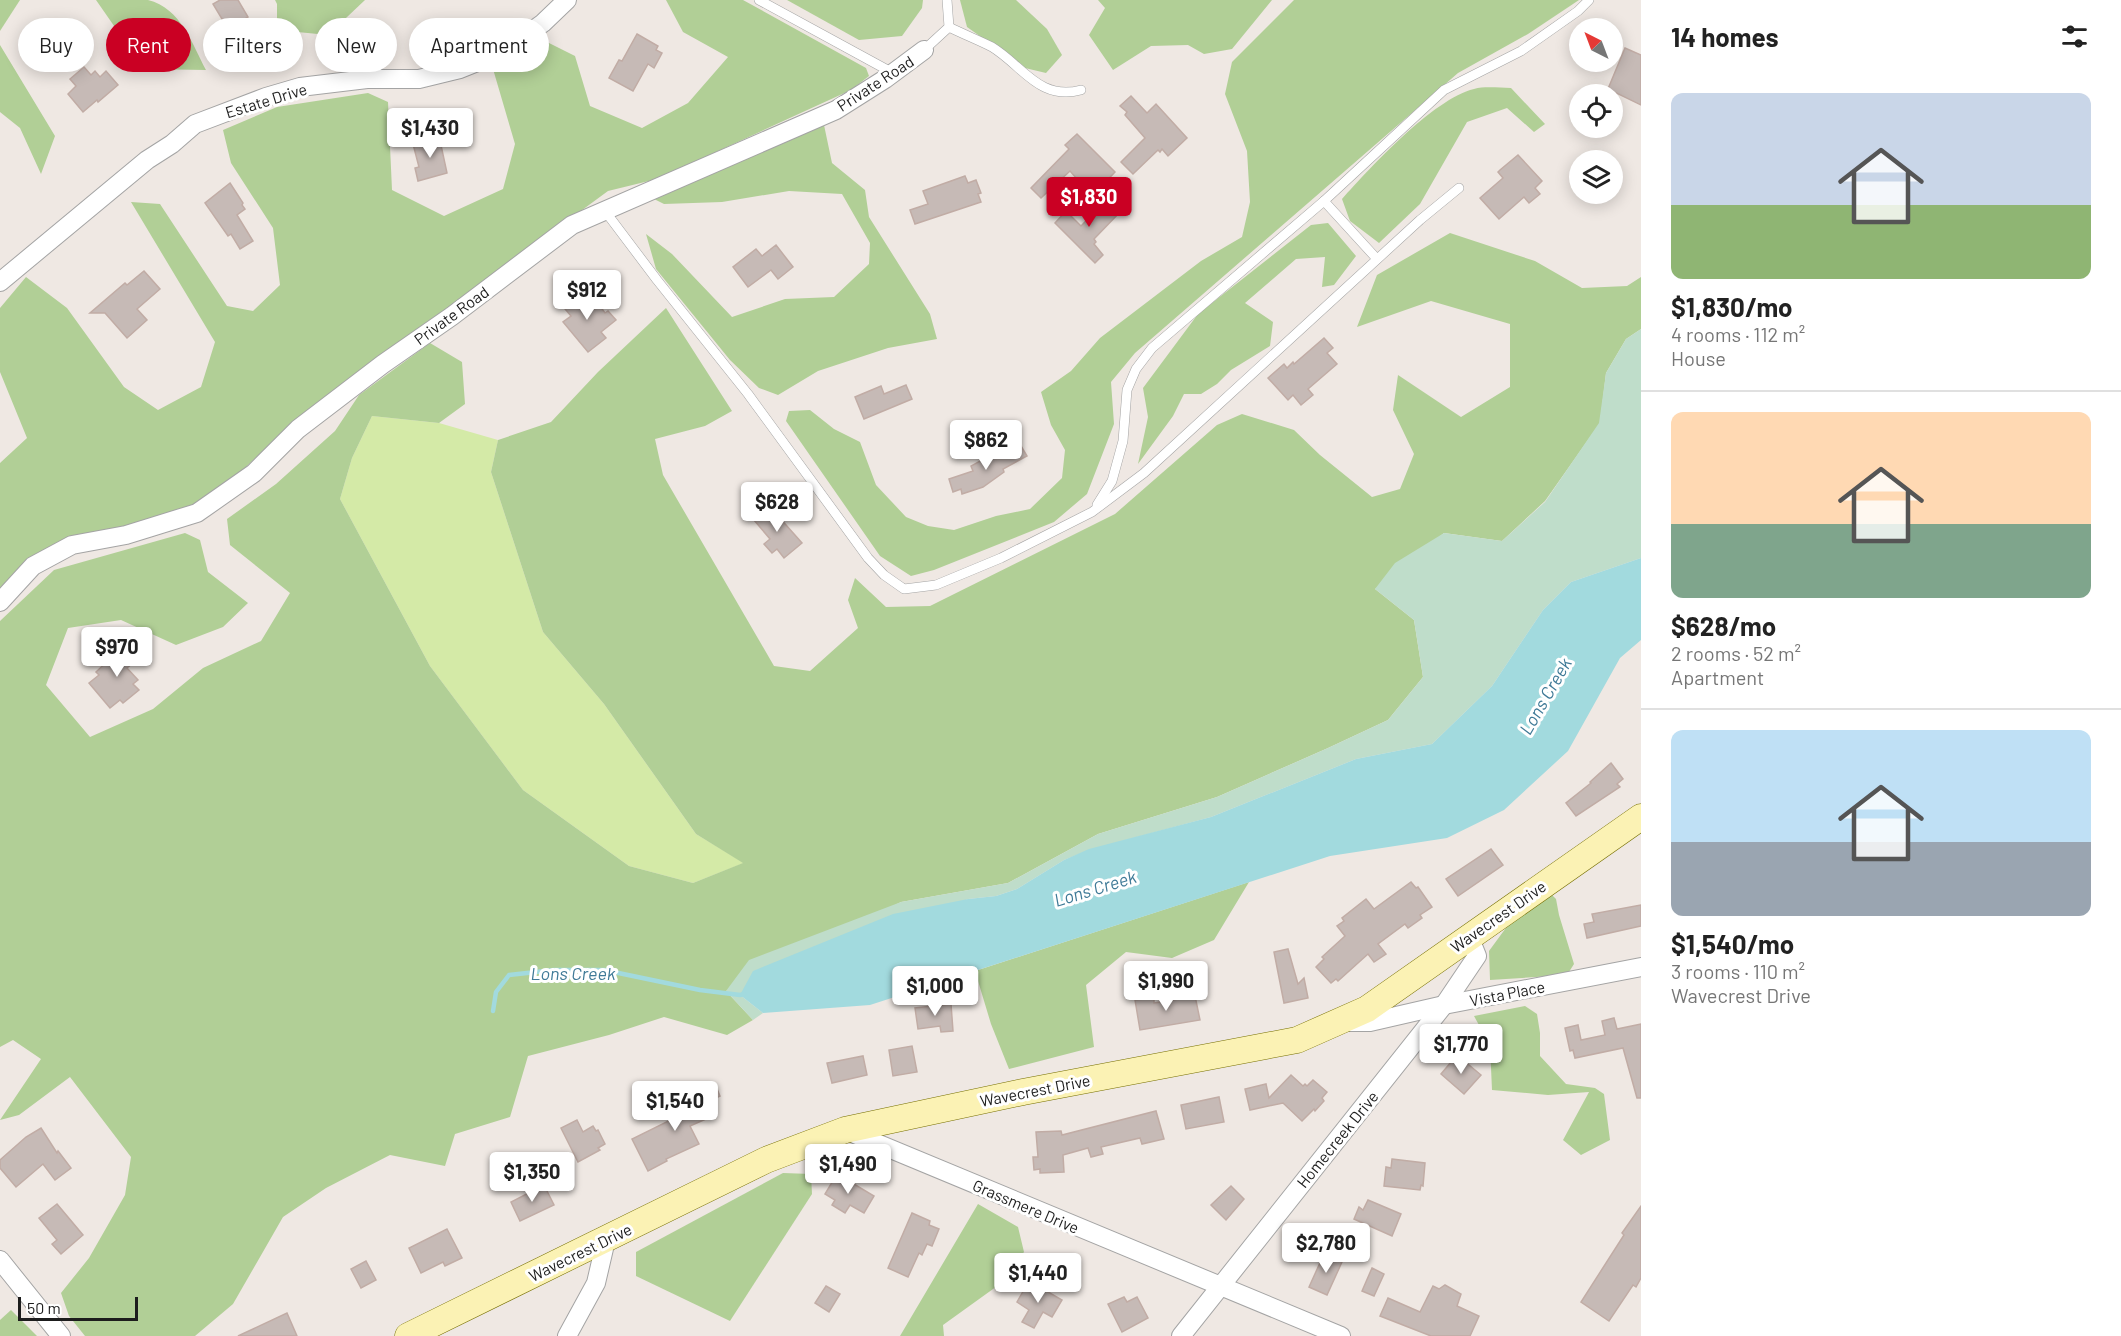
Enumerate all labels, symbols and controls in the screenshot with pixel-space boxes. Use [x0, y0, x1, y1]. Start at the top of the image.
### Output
chip: Buy [18, 18, 94, 72]
chip: Rent [106, 18, 191, 72]
chip: Filters [203, 18, 303, 72]
chip: New [315, 18, 397, 72]
chip: Apartment [409, 18, 549, 72]
north arrow [1569, 18, 1623, 72]
map controls [1569, 18, 1623, 204]
icon: filters [2058, 20, 2091, 53]
text: 14 homes [1671, 21, 1778, 52]
street label: Private Road [833, 51, 917, 115]
street label: Estate Drive [223, 79, 309, 121]
button: locate [1569, 84, 1623, 138]
pin: $1,430 [381, 108, 479, 159]
text: $1,430 [401, 115, 459, 139]
icon: home [1827, 132, 1935, 240]
button: layers [1569, 150, 1623, 204]
pin: $1,830 [1040, 177, 1138, 228]
text: $1,830 [1061, 184, 1117, 208]
pin: $912 [551, 270, 623, 321]
text: $912 [567, 277, 607, 301]
street label: Private Road [410, 282, 492, 348]
text: $1,830/mo [1671, 291, 1793, 322]
text: 4 rooms · 112 m² [1671, 322, 1805, 346]
text: House [1671, 346, 1726, 370]
pin: $862 [950, 420, 1022, 471]
text: $862 [964, 427, 1008, 451]
icon: home [1827, 451, 1935, 559]
pin: $628 [741, 482, 813, 533]
text: $628 [755, 489, 799, 513]
text: $628/mo [1671, 610, 1776, 641]
pin: $970 [81, 627, 153, 678]
text: $970 [95, 634, 139, 658]
text: 2 rooms · 52 m² [1671, 641, 1801, 665]
water label: Lons Creek [1514, 653, 1576, 738]
text: Apartment [1671, 665, 1764, 689]
icon: home [1827, 769, 1935, 877]
water label: Lons Creek [1051, 865, 1139, 911]
street label: Wavecrest Drive [1447, 876, 1549, 956]
text: $1,540/mo [1671, 928, 1794, 959]
text: 3 rooms · 110 m² [1671, 959, 1805, 983]
pin: $1,990 [1117, 961, 1215, 1012]
water label: Lons Creek [531, 962, 616, 984]
pin: $1,000 [886, 966, 984, 1017]
text: $1,990 [1138, 968, 1194, 992]
text: $1,000 [906, 973, 964, 997]
street label: Vista Place [1468, 976, 1546, 1010]
text: Wavecrest Drive [1671, 983, 1811, 1007]
pin: $1,770 [1412, 1024, 1510, 1075]
text: $1,770 [1433, 1031, 1489, 1055]
street label: Wavecrest Drive [978, 1070, 1092, 1110]
pin: $1,540 [626, 1081, 724, 1132]
street label: Homecreek Drive [1292, 1087, 1382, 1191]
text: $1,540 [646, 1088, 704, 1112]
pin: $1,490 [799, 1144, 897, 1195]
text: $1,490 [819, 1151, 877, 1175]
pin: $1,350 [483, 1152, 581, 1203]
text: $1,350 [504, 1159, 560, 1183]
street label: Grassmere Drive [970, 1175, 1082, 1237]
street label: Wavecrest Drive [525, 1219, 635, 1285]
pin: $2,780 [1277, 1223, 1375, 1274]
text: $2,780 [1296, 1230, 1356, 1254]
pin: $1,440 [989, 1253, 1087, 1304]
text: $1,440 [1008, 1260, 1068, 1284]
scale bar [18, 1294, 138, 1322]
text: 50 m [27, 1298, 61, 1317]

